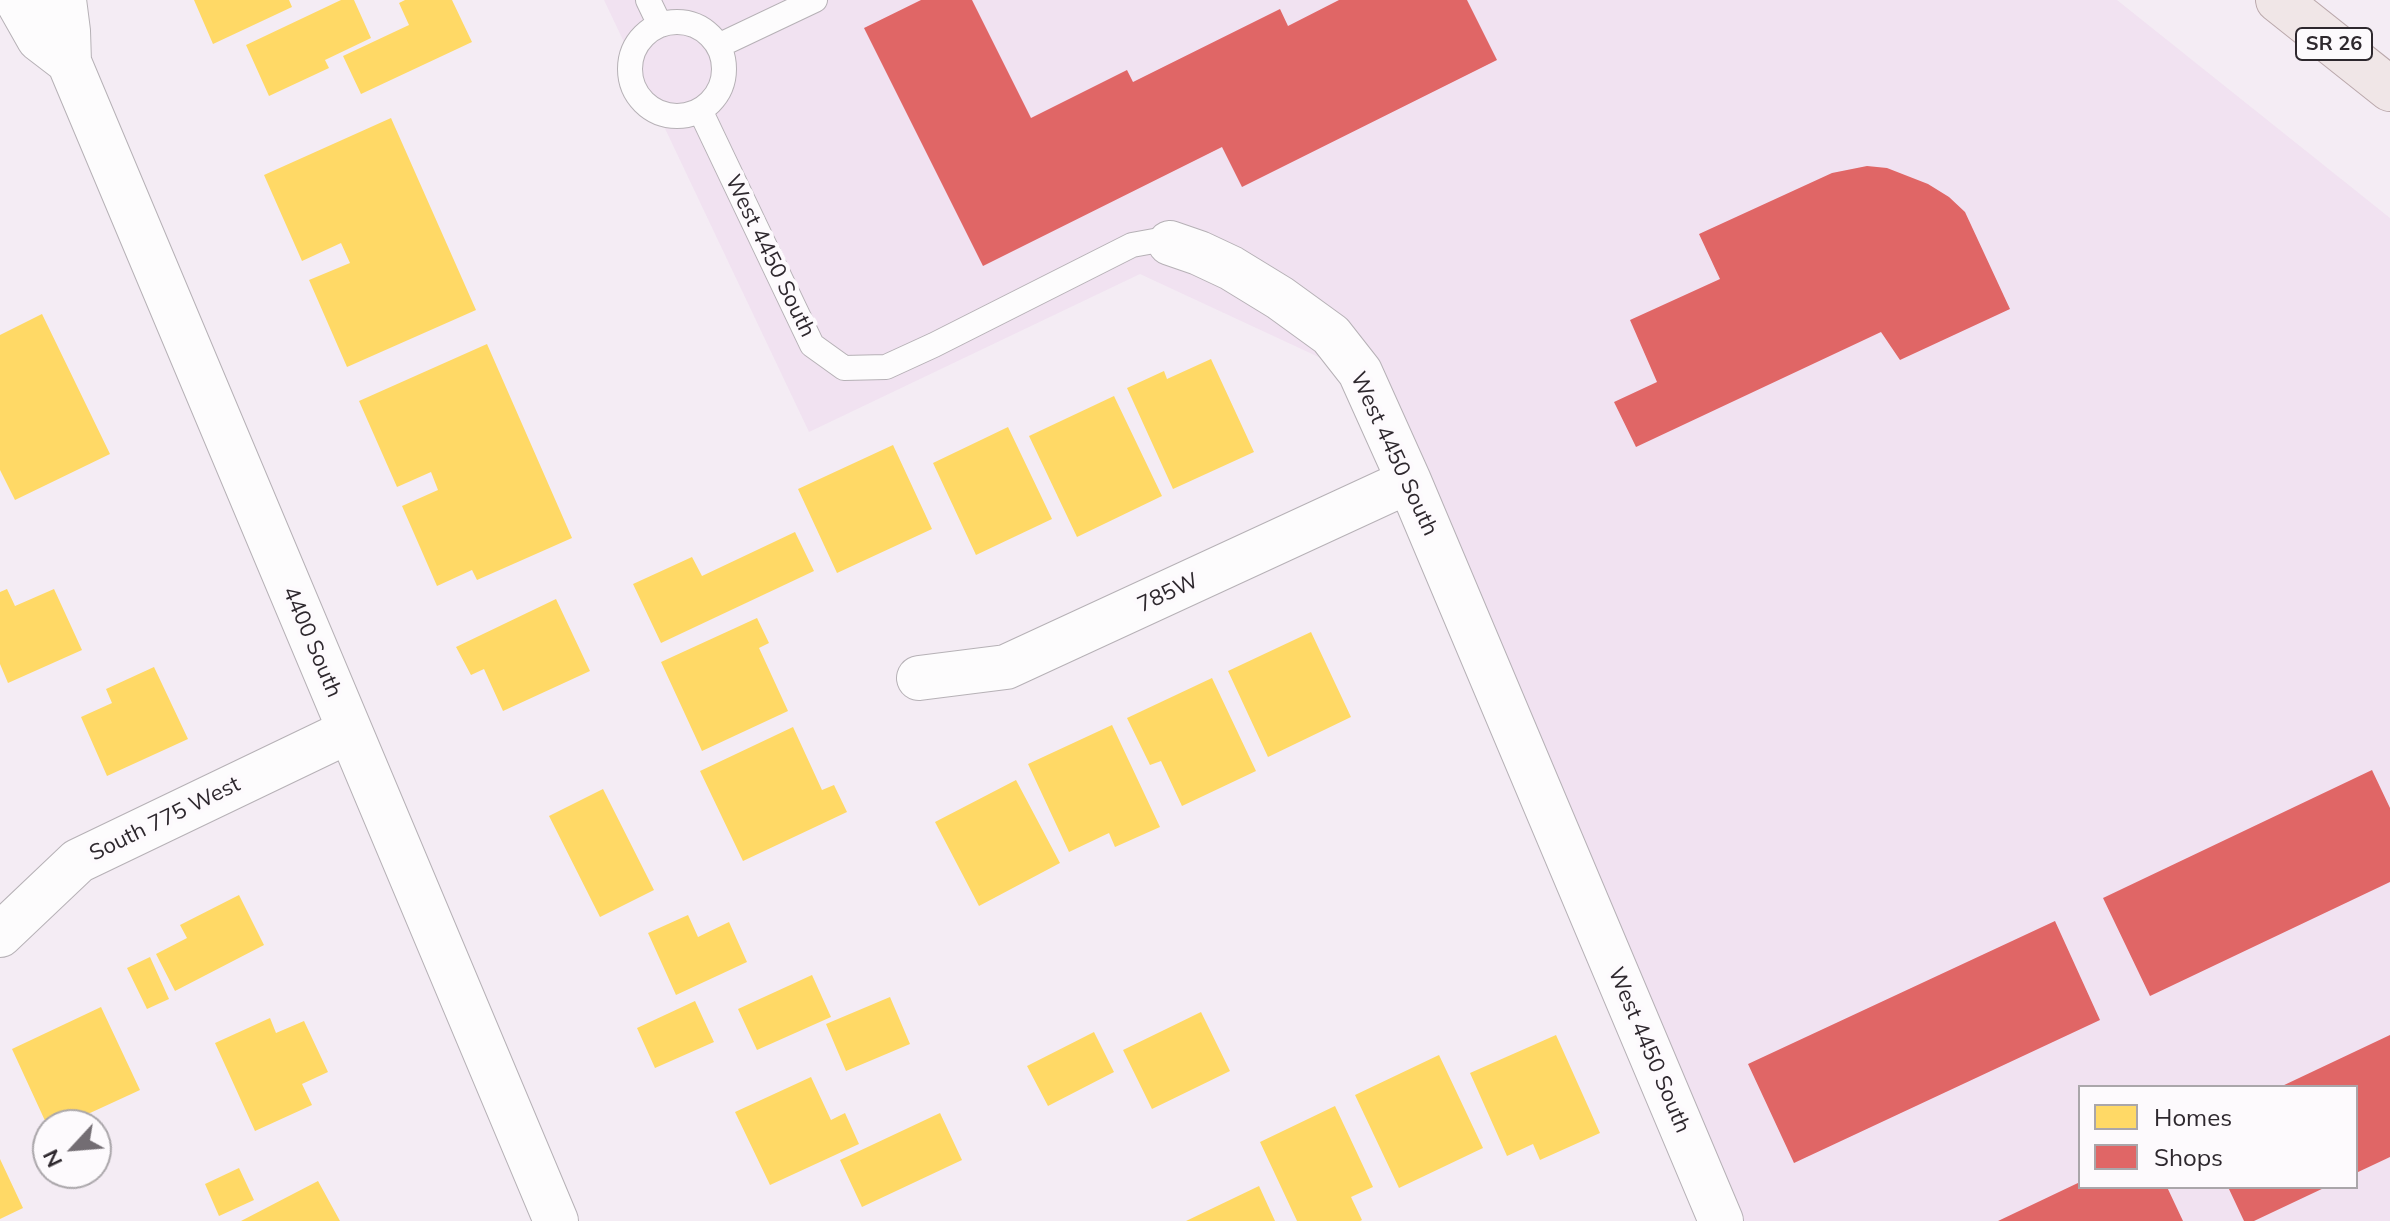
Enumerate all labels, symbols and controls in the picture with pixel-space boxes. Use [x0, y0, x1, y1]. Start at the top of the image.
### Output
road number: SR 26 [2296, 28, 2372, 60]
street label: West 4450 South [719, 170, 821, 342]
street label: West 4450 South [1345, 368, 1443, 540]
street label: 785W [1133, 567, 1203, 619]
street label: 4400 South [277, 582, 347, 702]
street label: South 775 West [85, 771, 245, 867]
street label: West 4450 South [1602, 963, 1696, 1137]
legend [2078, 1085, 2358, 1189]
text: Homes [2154, 1102, 2232, 1132]
north arrow [32, 1109, 112, 1189]
text: Shops [2154, 1142, 2223, 1172]
text: N [36, 1145, 68, 1172]

